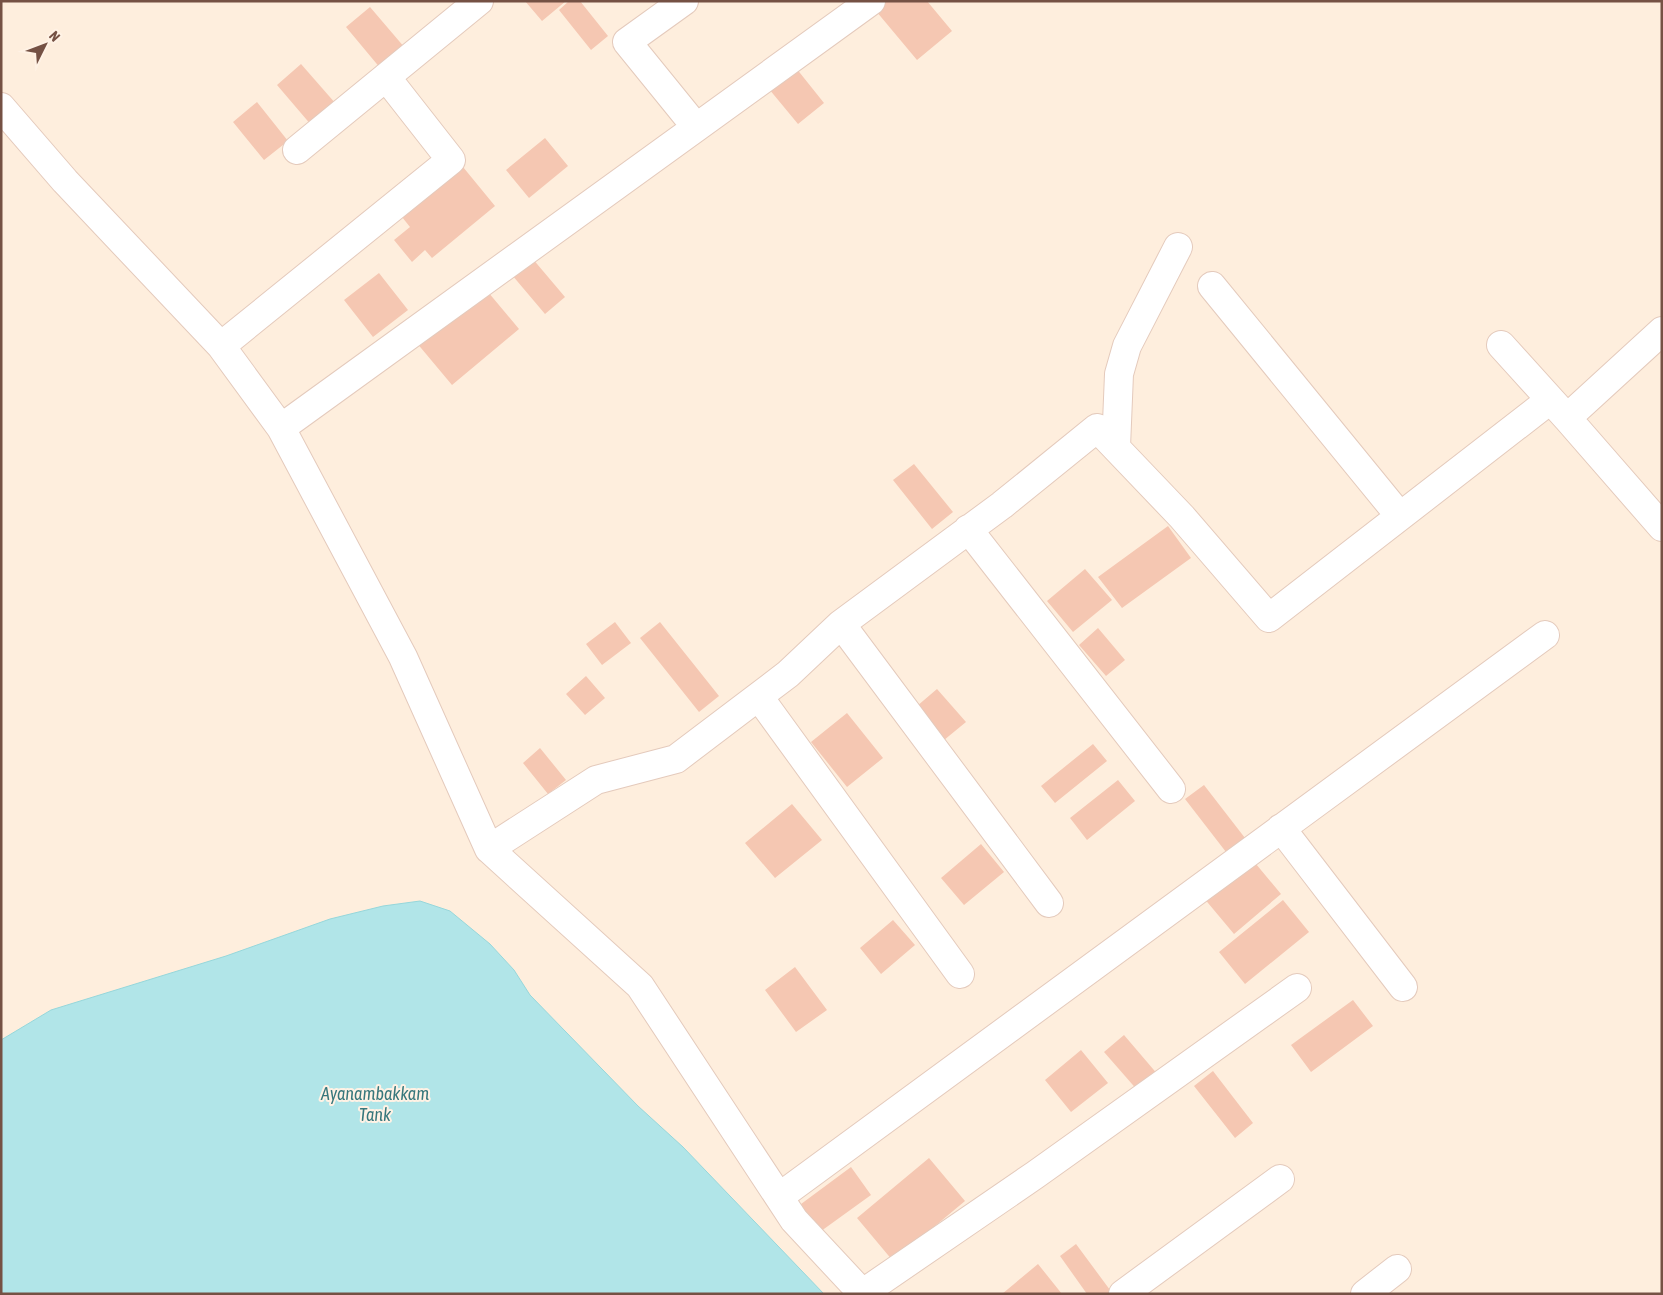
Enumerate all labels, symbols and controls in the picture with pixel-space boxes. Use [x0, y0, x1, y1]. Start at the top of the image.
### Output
north arrow [20, 20, 70, 70]
text: N [46, 28, 63, 45]
water label: Ayanambakkam Tank [320, 1083, 429, 1125]

